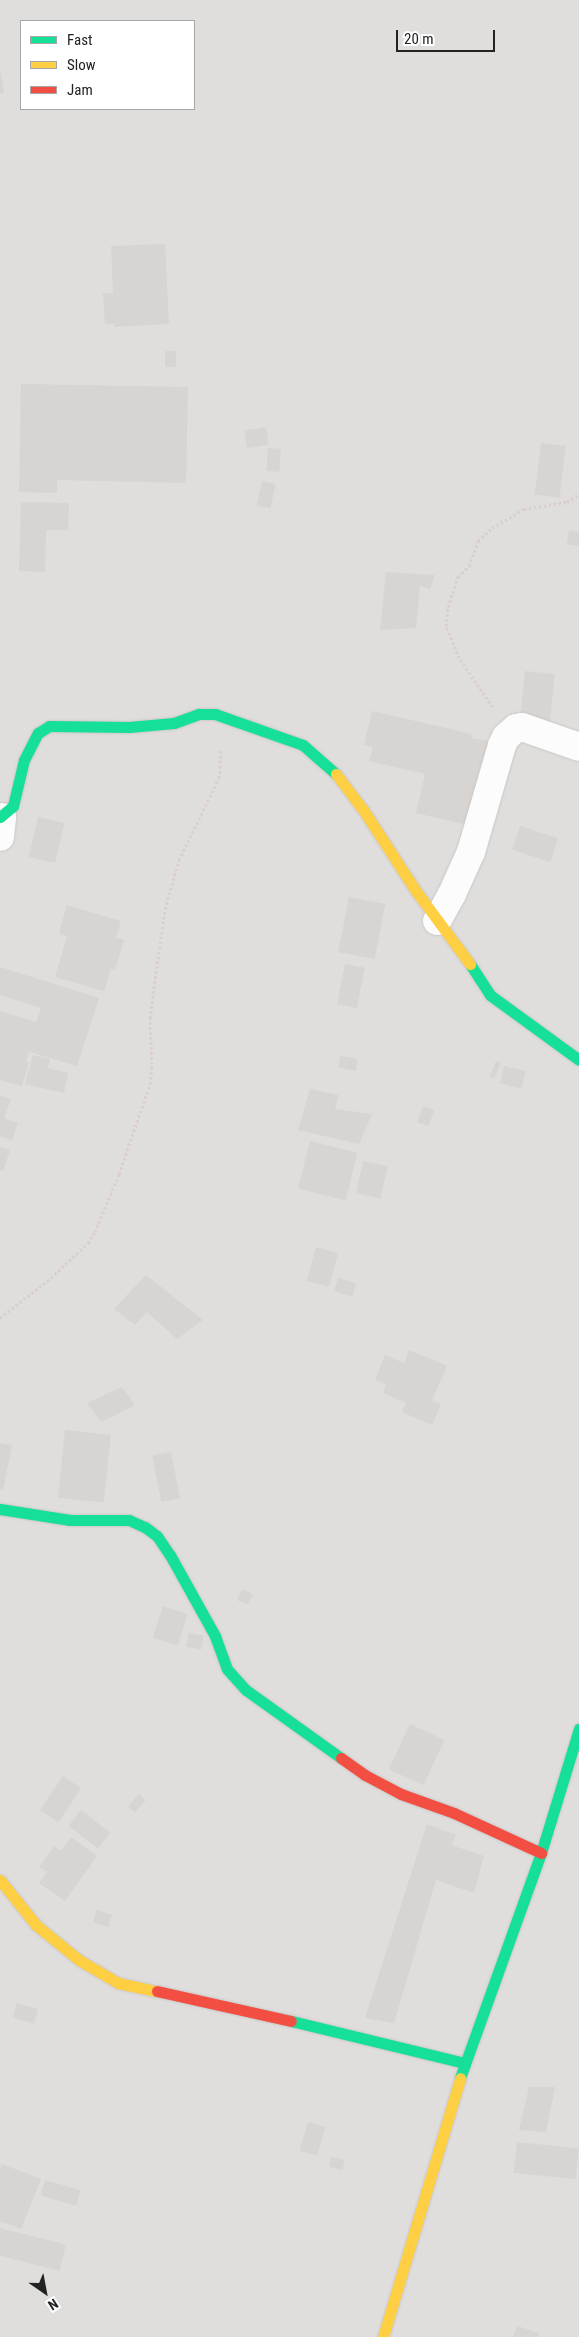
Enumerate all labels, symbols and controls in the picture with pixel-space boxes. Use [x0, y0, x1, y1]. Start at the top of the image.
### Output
legend [20, 20, 195, 110]
scale bar [399, 20, 498, 52]
text: 20 m [404, 30, 434, 48]
text: Fast [67, 31, 92, 49]
text: Slow [67, 56, 96, 74]
text: Jam [67, 81, 93, 99]
north arrow [20, 2267, 70, 2317]
text: N [45, 2296, 61, 2314]

